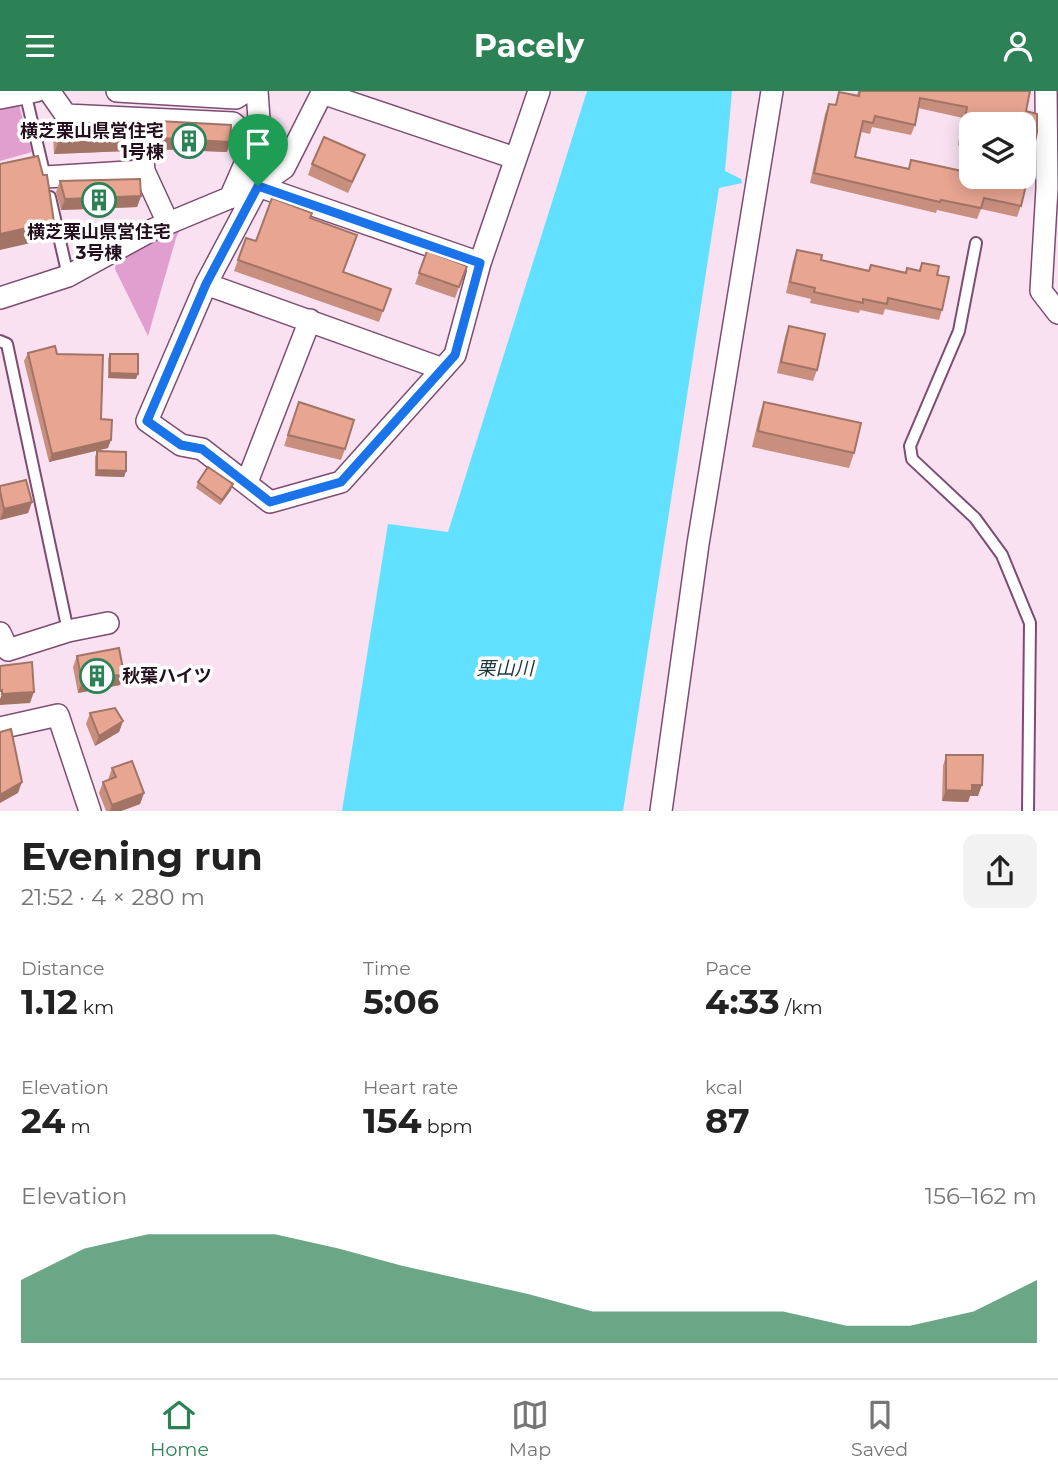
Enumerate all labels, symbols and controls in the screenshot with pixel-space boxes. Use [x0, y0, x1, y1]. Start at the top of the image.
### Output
text: Pacely [474, 26, 584, 65]
icon: menu [21, 27, 59, 65]
icon: person [999, 27, 1037, 65]
map controls [959, 112, 1036, 189]
button: layers [959, 112, 1036, 189]
pin [228, 114, 288, 186]
place label: 横芝栗山県営住宅 1号棟 [20, 120, 164, 163]
building icon: 横芝栗山県営住宅 1号棟 [170, 122, 208, 160]
icon: arrive [239, 125, 277, 163]
building icon: 横芝栗山県営住宅 3号棟 [80, 181, 118, 219]
place label: 横芝栗山県営住宅 3号棟 [27, 221, 171, 264]
building icon: 秋葉ハイツ [78, 657, 116, 695]
water label: 栗山川 [476, 657, 535, 680]
place label: 秋葉ハイツ [122, 665, 212, 687]
text: Evening run [21, 833, 263, 880]
button: share [963, 834, 1037, 908]
text: 21:52 · 4 × 280 m [21, 883, 205, 911]
text: Distance [21, 957, 104, 980]
text: Time [363, 957, 411, 980]
text: Pace [705, 957, 752, 980]
text: 1.12 [21, 980, 78, 1023]
text: 5:06 [363, 980, 439, 1023]
text: 4:33 [705, 980, 780, 1023]
text: km [78, 996, 114, 1019]
text: /km [780, 996, 823, 1019]
text: Elevation [21, 1076, 109, 1099]
text: Heart rate [363, 1076, 458, 1099]
text: kcal [705, 1076, 743, 1099]
text: 24 [21, 1099, 65, 1142]
text: 154 [363, 1099, 422, 1142]
text: 87 [705, 1099, 750, 1142]
text: m [65, 1115, 91, 1138]
text: bpm [422, 1115, 473, 1138]
text: Elevation [21, 1182, 127, 1210]
text: 156–162 m [925, 1182, 1037, 1210]
tab: Home [150, 1396, 209, 1461]
tab: Map [509, 1396, 551, 1461]
tab: Saved [851, 1396, 908, 1461]

